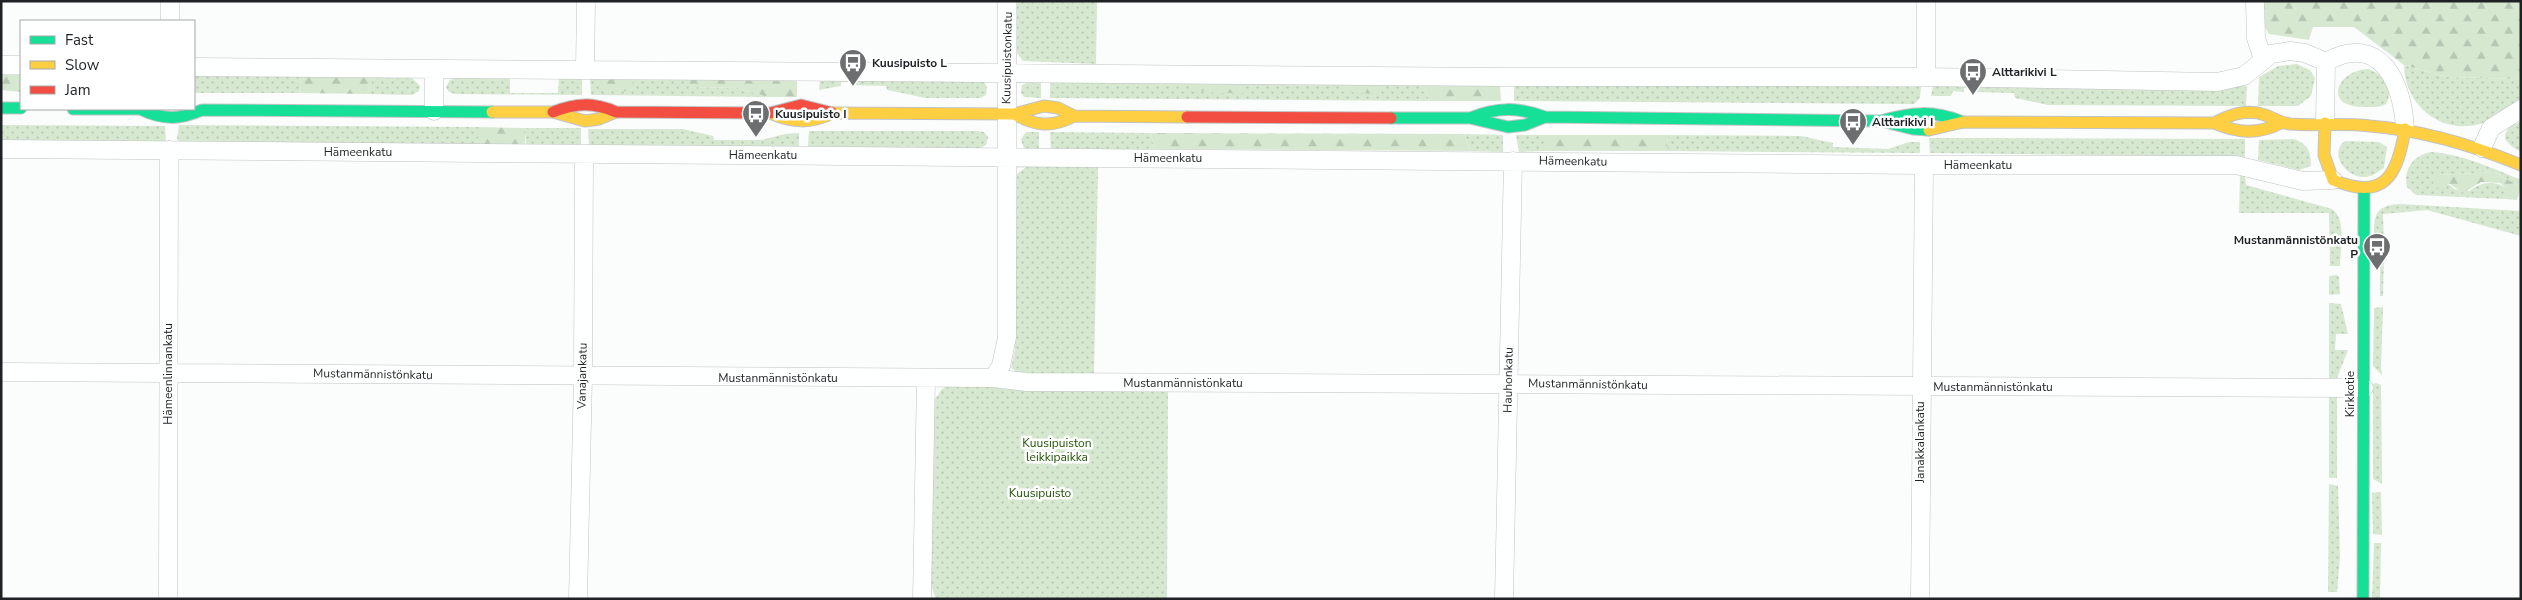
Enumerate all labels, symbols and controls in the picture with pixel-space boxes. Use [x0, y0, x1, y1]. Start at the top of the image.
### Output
street label: Kuusipuistonkatu [998, 12, 1016, 104]
legend [20, 20, 195, 110]
text: Fast [65, 30, 94, 50]
bus stop icon: Kuusipuisto L [838, 48, 868, 87]
text: Slow [65, 55, 100, 75]
place label: Kuusipuisto L [872, 55, 947, 71]
bus stop icon: Alttarikivi L [1958, 57, 1988, 96]
place label: Alttarikivi L [1992, 64, 2057, 80]
text: Jam [64, 80, 91, 100]
bus stop icon: Kuusipuisto I [741, 99, 771, 138]
place label: Kuusipuisto I [775, 106, 847, 122]
bus stop icon: Alttarikivi I [1838, 107, 1868, 146]
place label: Alttarikivi I [1872, 114, 1933, 130]
street label: Hämeenkatu [324, 144, 392, 160]
street label: Hämeenkatu [729, 147, 797, 163]
street label: Hämeenkatu [1134, 150, 1202, 166]
street label: Hämeenkatu [1539, 152, 1607, 170]
street label: Hämeenkatu [1944, 157, 2012, 173]
place label: Mustanmännistönkatu P [2234, 232, 2358, 262]
bus stop icon: Mustanmännistönkatu P [2362, 232, 2392, 271]
street label: Hämeenlinnankatu [160, 323, 176, 425]
street label: Vanajankatu [573, 343, 591, 410]
street label: Hauhonkatu [1499, 347, 1517, 413]
street label: Mustanmännistönkatu [313, 365, 433, 383]
street label: Mustanmännistönkatu [718, 370, 838, 386]
street label: Kirkkotie [2342, 371, 2358, 417]
street label: Mustanmännistönkatu [1123, 375, 1243, 391]
street label: Mustanmännistönkatu [1528, 375, 1648, 393]
street label: Mustanmännistönkatu [1933, 379, 2053, 395]
street label: Janakkalankatu [1912, 401, 1928, 484]
park label: Kuusipuiston leikkipaikka [1022, 435, 1092, 465]
park label: Kuusipuisto [1009, 485, 1072, 501]

